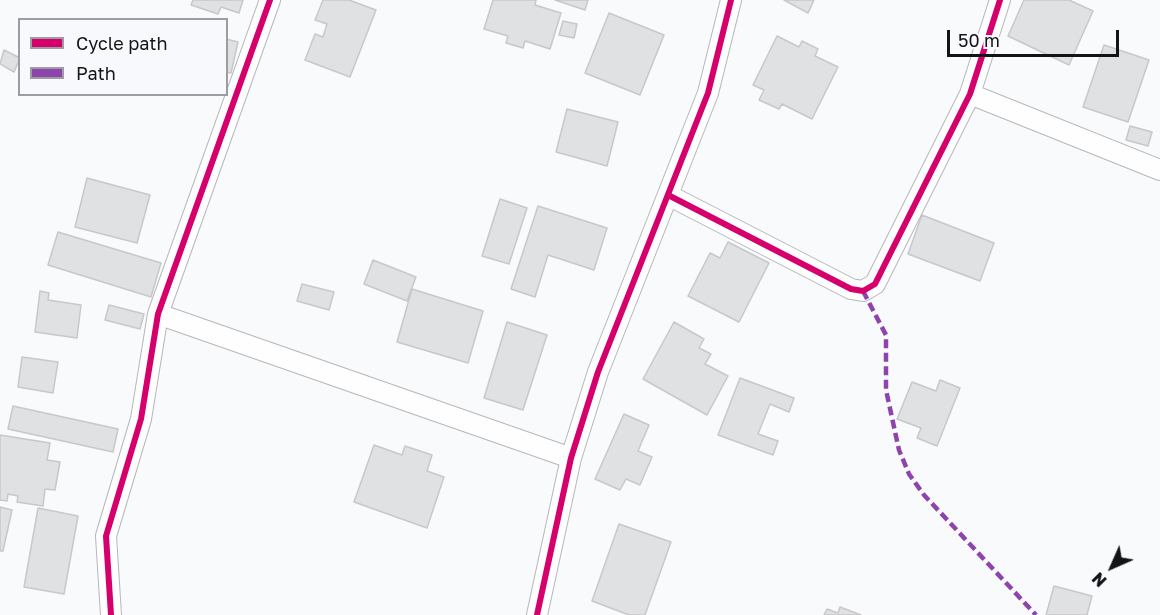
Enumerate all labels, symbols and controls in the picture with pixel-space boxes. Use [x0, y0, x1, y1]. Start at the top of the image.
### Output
legend [18, 18, 228, 96]
scale bar [950, 18, 1122, 56]
text: 50 m [958, 29, 1000, 51]
text: Cycle path [76, 32, 168, 54]
text: Path [76, 62, 116, 84]
north arrow [1082, 537, 1142, 597]
text: N [1088, 568, 1111, 591]

